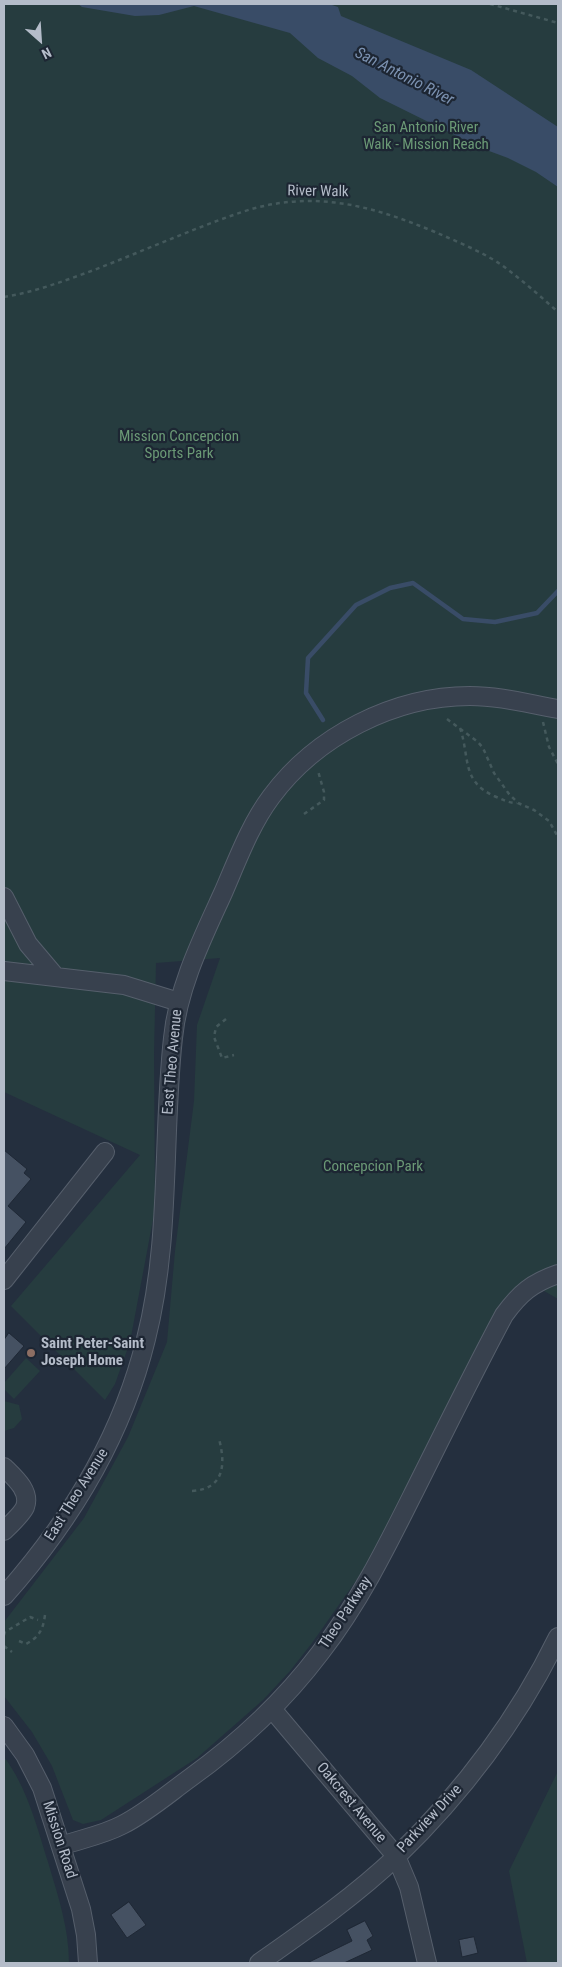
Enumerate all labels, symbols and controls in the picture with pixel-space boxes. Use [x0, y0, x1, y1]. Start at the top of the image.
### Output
north arrow [15, 15, 65, 65]
text: N [39, 44, 54, 63]
water label: San Antonio River [351, 44, 457, 110]
park label: San Antonio River Walk - Mission Reach [363, 119, 489, 154]
street label: River Walk [287, 182, 349, 202]
park label: Mission Concepcion Sports Park [119, 428, 239, 463]
street label: East Theo Avenue [159, 1009, 187, 1115]
park label: Concepcion Park [323, 1158, 423, 1176]
place label: Saint Peter-Saint Joseph Home [41, 1335, 144, 1370]
marker: Saint Peter-Saint Joseph Home [25, 1347, 37, 1359]
street label: East Theo Avenue [41, 1445, 113, 1545]
street label: Theo Parkway [316, 1573, 376, 1653]
street label: Oakcrest Avenue [312, 1759, 390, 1847]
street label: Parkview Drive [394, 1781, 466, 1857]
street label: Mission Road [38, 1799, 80, 1881]

